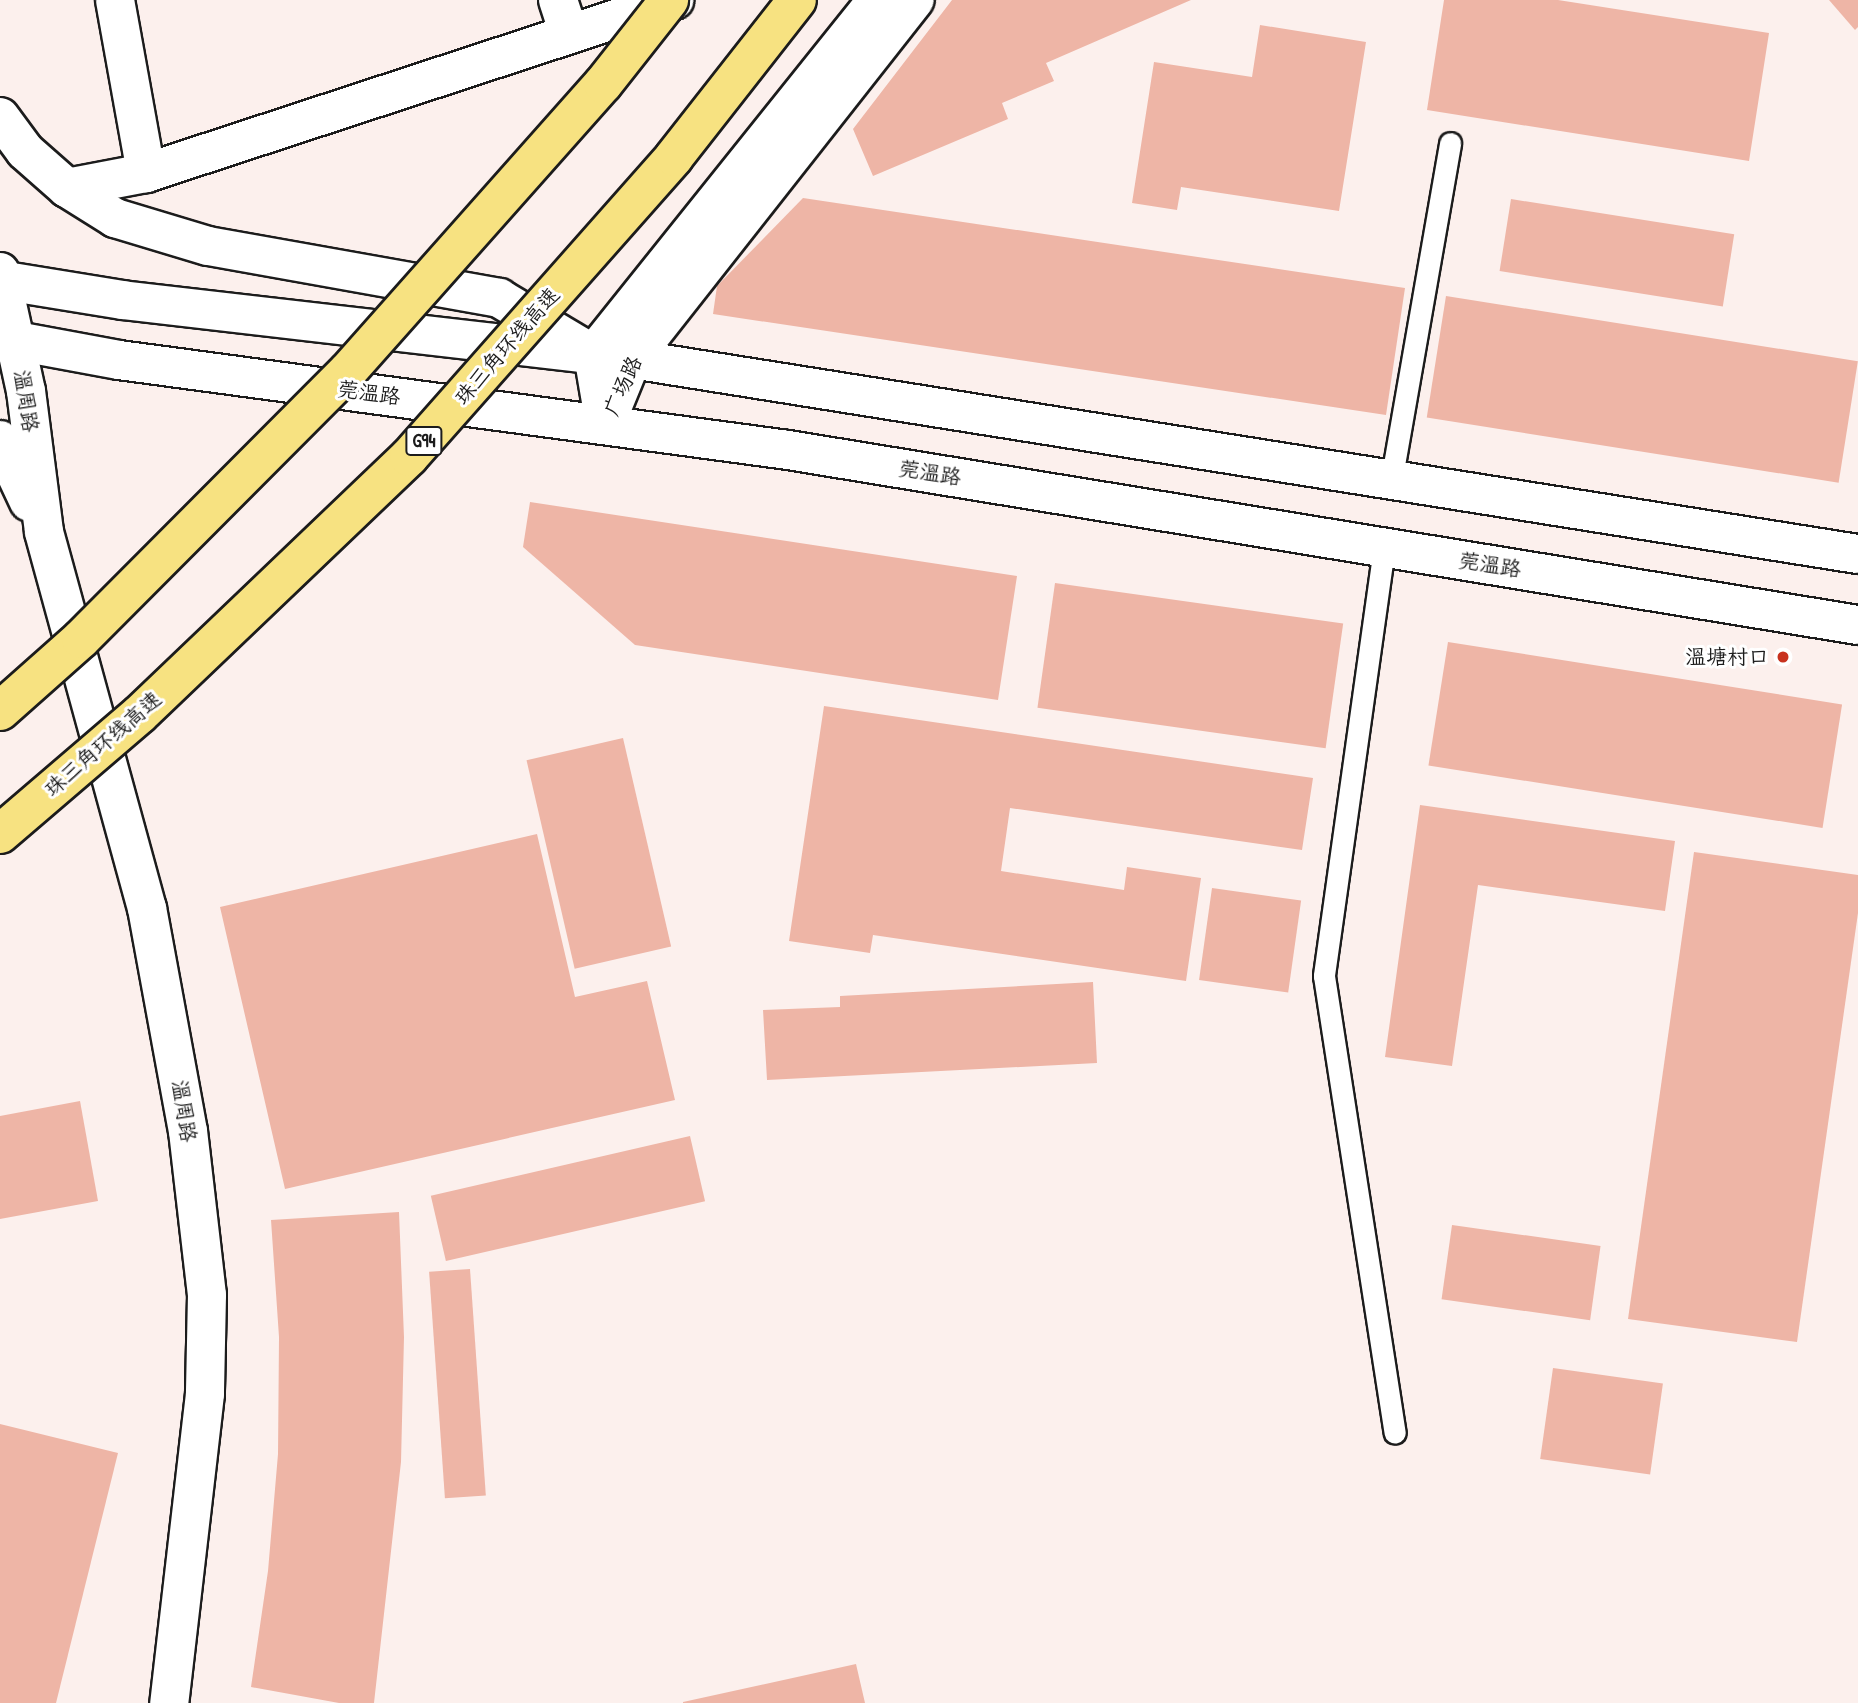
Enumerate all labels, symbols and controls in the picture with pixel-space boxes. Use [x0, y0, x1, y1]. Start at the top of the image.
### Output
street label: 珠三角环线高速 [449, 282, 565, 410]
street label: 广场路 [599, 352, 647, 420]
street label: 温周路 [9, 368, 43, 434]
street label: 莞温路 [336, 376, 402, 410]
road number: G94 [405, 426, 443, 456]
street label: 莞温路 [897, 456, 963, 490]
street label: 莞温路 [1457, 548, 1523, 582]
place label: 温塘村口 [1685, 644, 1769, 670]
marker: 温塘村口 [1775, 649, 1791, 665]
street label: 珠三角环线高速 [39, 686, 167, 802]
street label: 温周路 [167, 1078, 201, 1144]

